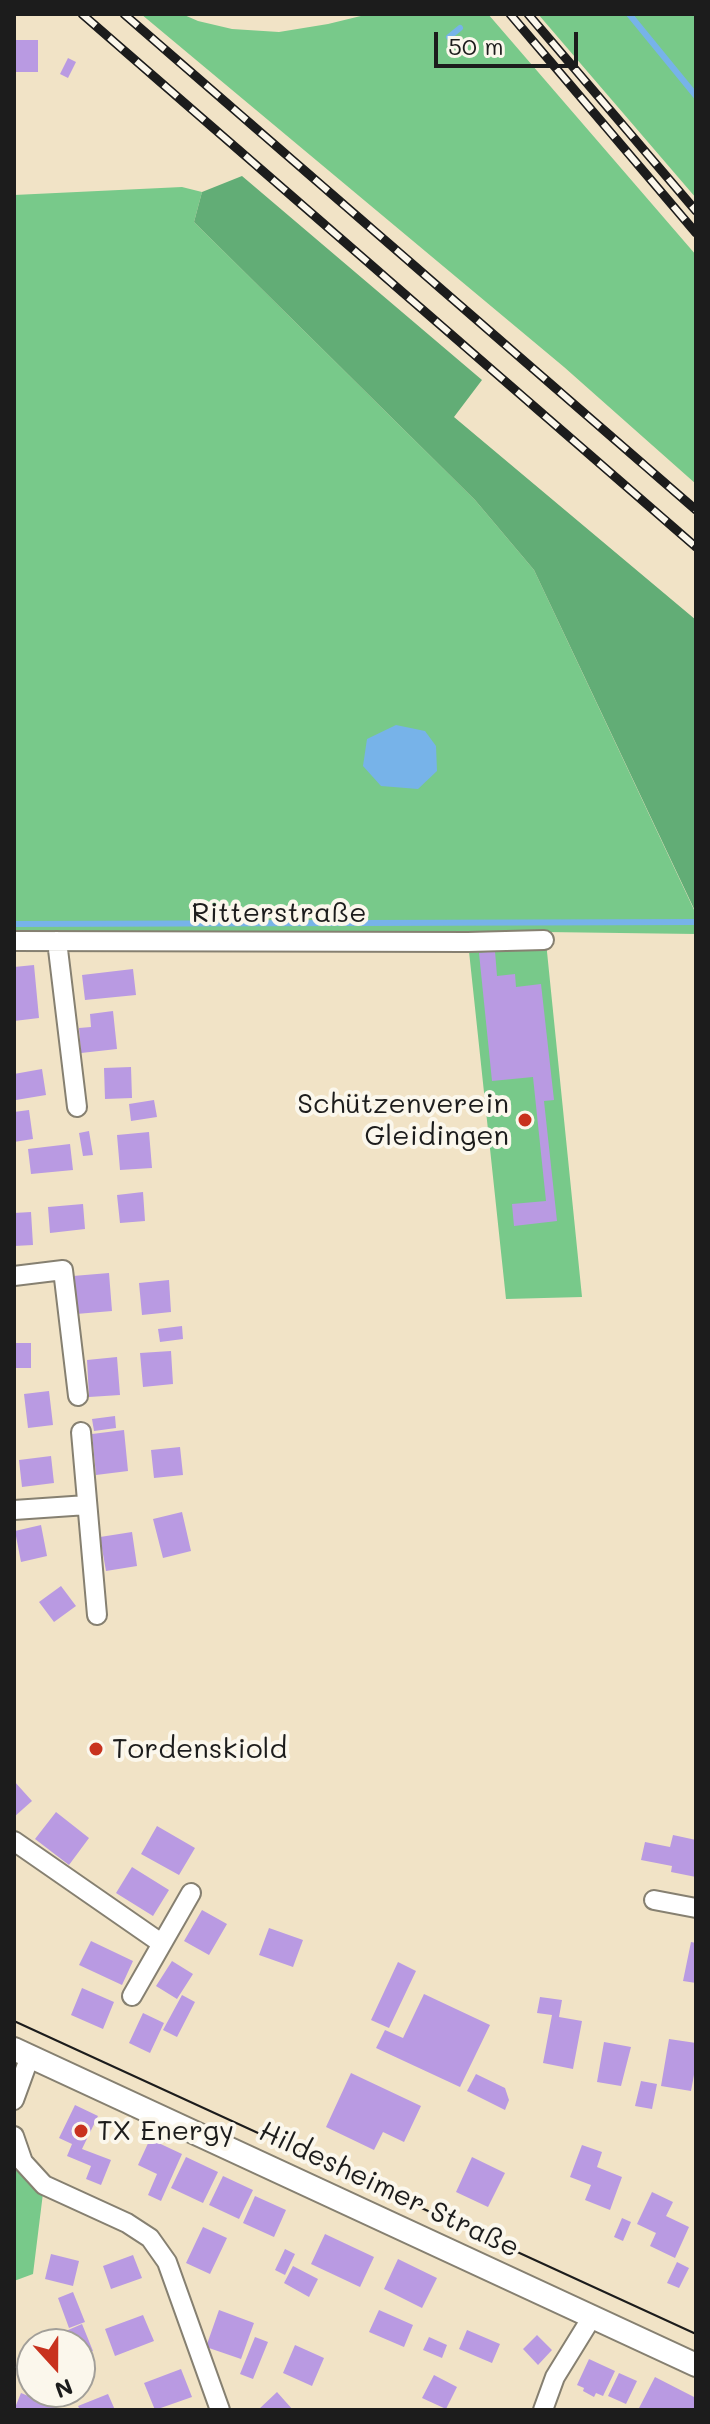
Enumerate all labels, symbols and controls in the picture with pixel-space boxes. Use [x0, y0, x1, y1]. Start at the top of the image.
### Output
scale bar [438, 16, 582, 66]
text: 50 m [448, 30, 504, 61]
street label: Ritterstraße [191, 896, 367, 930]
place label: Schützenverein Gleidingen [297, 1087, 509, 1153]
marker: Schützenverein Gleidingen [516, 1111, 534, 1129]
place label: Tordenskiold [112, 1732, 287, 1766]
marker: Tordenskiold [87, 1740, 105, 1758]
place label: TX Energy [97, 2114, 234, 2148]
street label: Hildesheimer Straße [254, 2115, 524, 2265]
marker: TX Energy [72, 2122, 90, 2140]
north arrow [16, 2328, 96, 2408]
text: N [51, 2372, 77, 2406]

